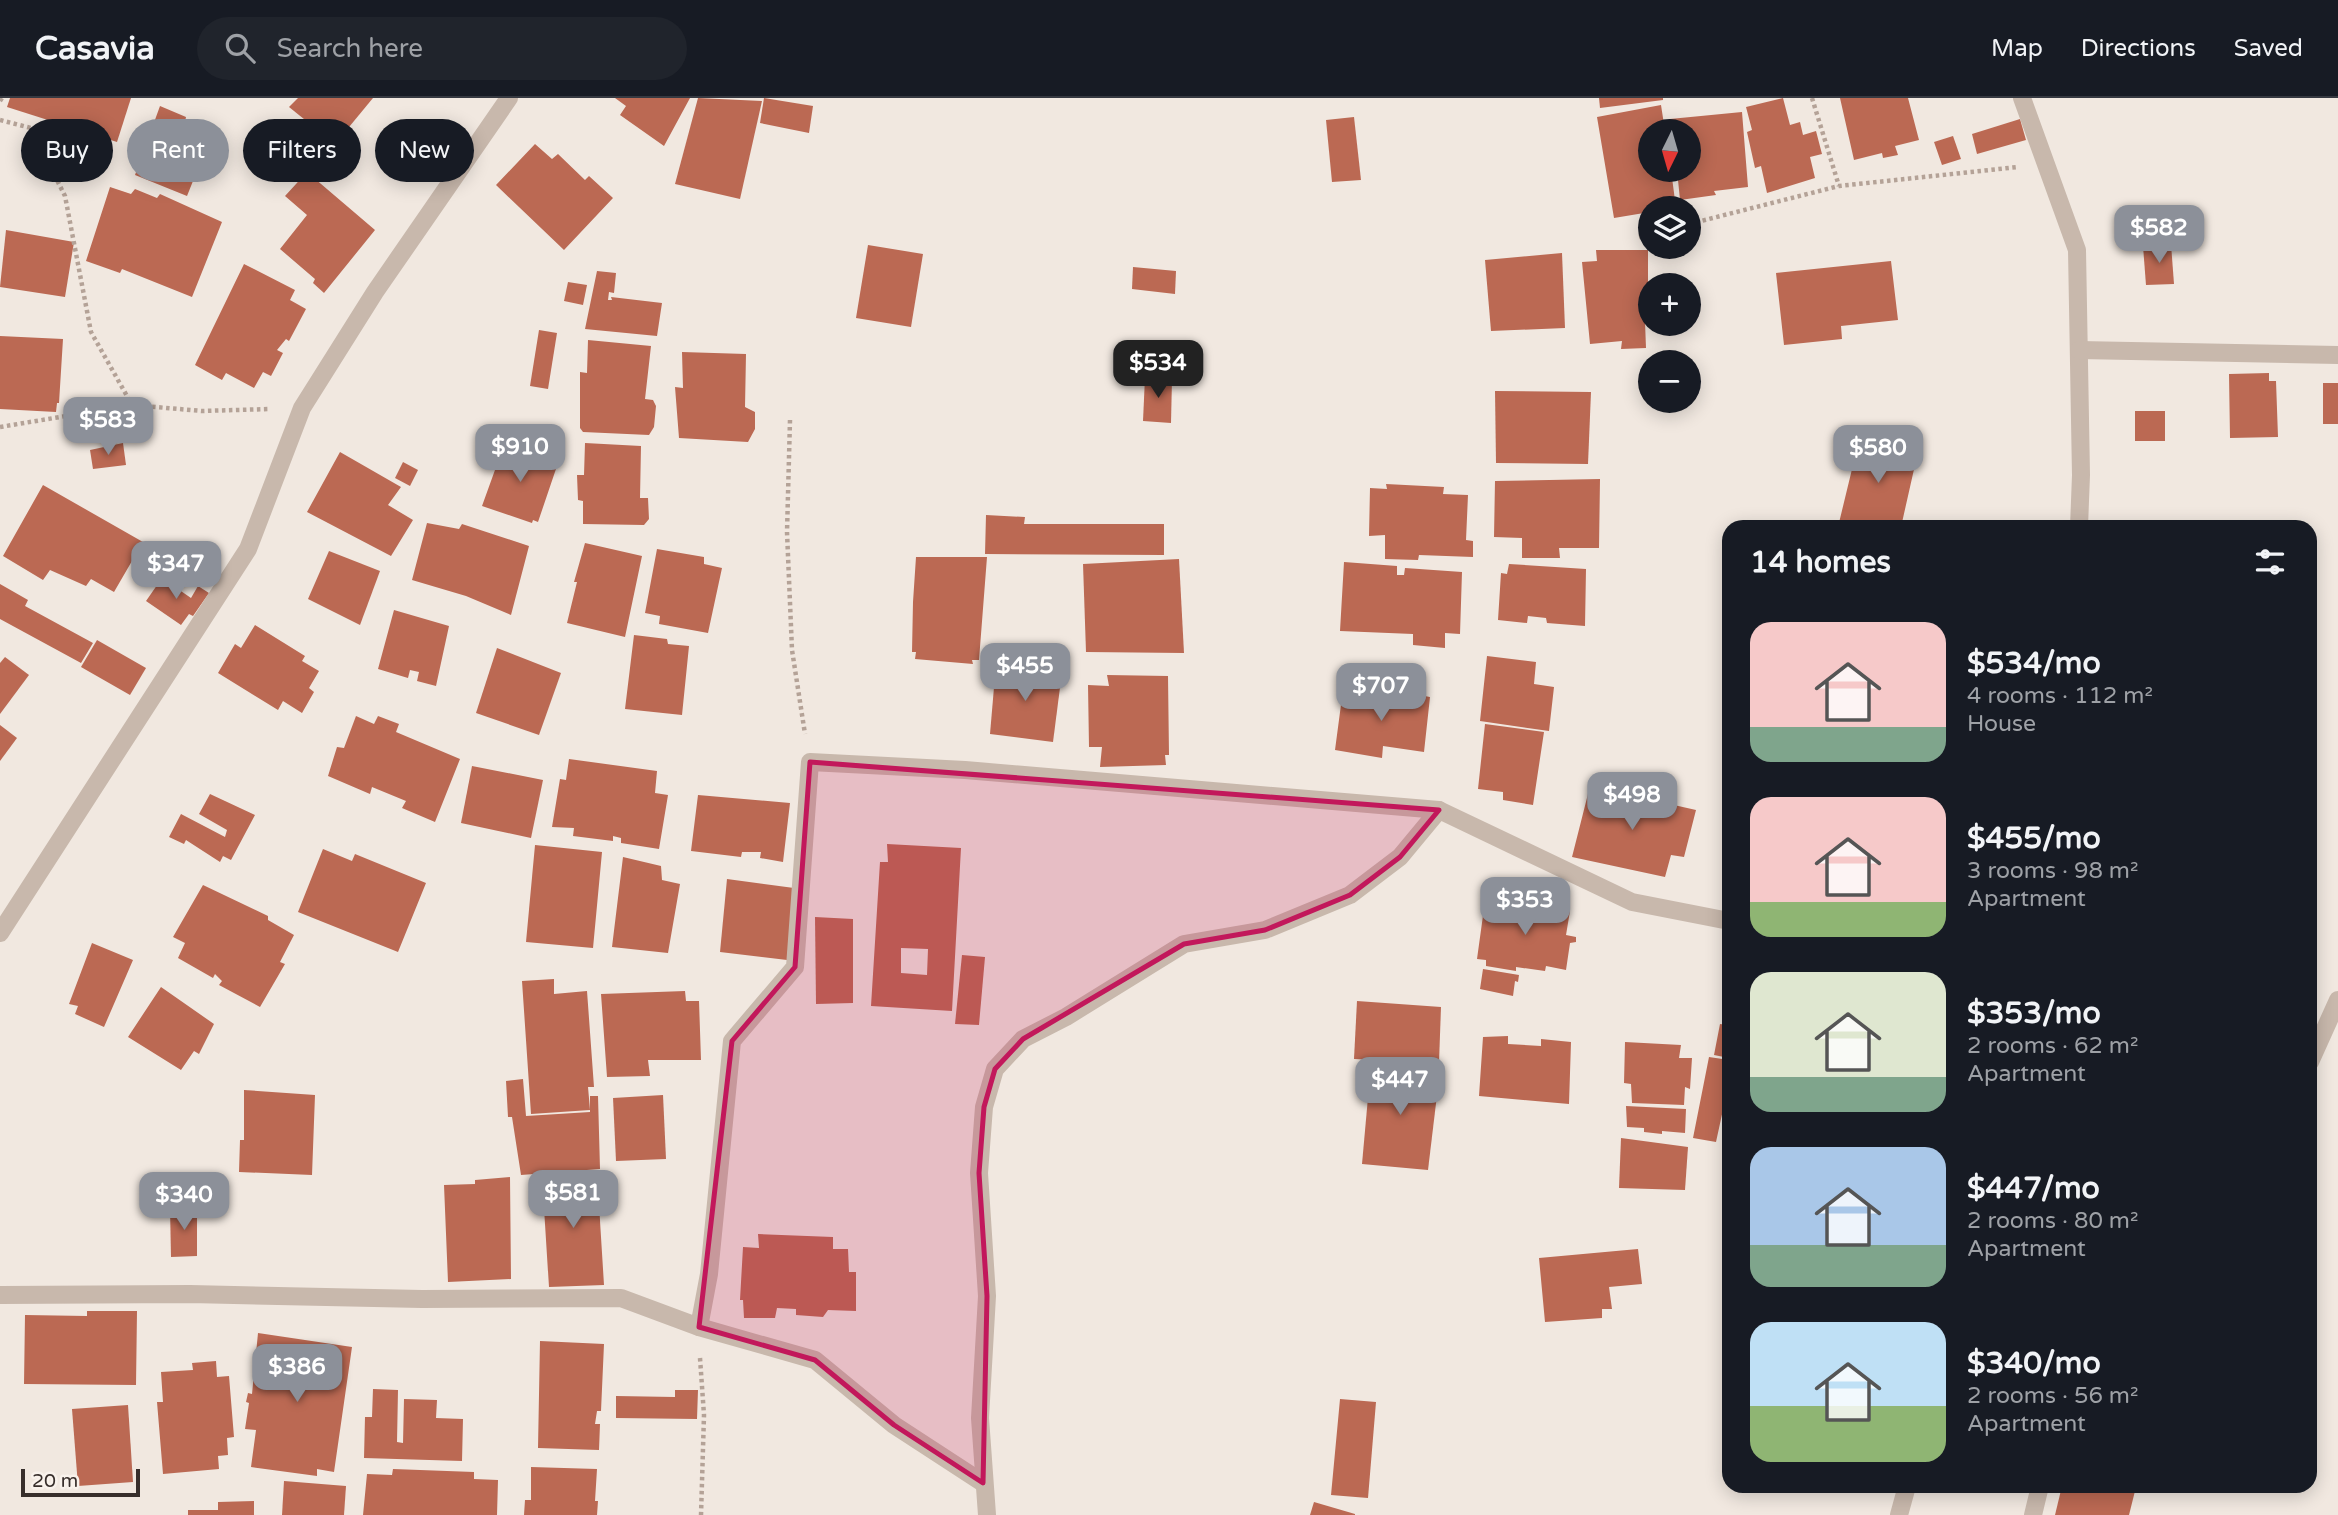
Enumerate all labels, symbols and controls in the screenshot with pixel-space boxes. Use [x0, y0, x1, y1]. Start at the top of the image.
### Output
search box [197, 17, 687, 80]
text: Casavia [35, 29, 155, 68]
icon: search [221, 29, 259, 67]
text: Search here [277, 33, 423, 64]
text: Map [1991, 34, 2043, 63]
text: Directions [2081, 34, 2196, 63]
text: Saved [2234, 34, 2303, 63]
chip: Buy [21, 119, 113, 182]
chip: Rent [127, 119, 229, 182]
chip: Filters [243, 119, 361, 182]
chip: New [375, 119, 474, 182]
north arrow [1638, 119, 1701, 182]
map controls [1638, 119, 1701, 413]
button: layers [1638, 196, 1701, 259]
pin: $582 [2118, 206, 2200, 265]
text: $582 [2130, 214, 2188, 242]
button: + [1638, 273, 1701, 336]
pin: $534 [1117, 341, 1199, 400]
text: $534 [1129, 349, 1187, 377]
button: − [1638, 350, 1701, 413]
pin: $583 [67, 398, 149, 457]
text: $583 [79, 406, 137, 434]
pin: $910 [479, 424, 561, 484]
pin: $580 [1837, 426, 1919, 485]
text: $910 [491, 433, 549, 461]
text: $580 [1849, 434, 1907, 462]
pin: $347 [135, 542, 217, 601]
icon: filters [2251, 543, 2289, 581]
text: 14 homes [1750, 544, 1891, 581]
text: $347 [147, 550, 205, 578]
pin: $455 [984, 644, 1066, 703]
text: $534/mo [1967, 645, 2101, 682]
icon: home [1806, 650, 1890, 734]
text: $455 [996, 652, 1054, 680]
pin: $707 [1340, 664, 1422, 723]
text: $707 [1352, 672, 1410, 700]
text: 4 rooms · 112 m² [1967, 682, 2153, 710]
text: House [1967, 710, 2036, 738]
pin: $498 [1591, 772, 1673, 832]
text: $498 [1603, 781, 1661, 809]
text: $455/mo [1967, 820, 2101, 857]
icon: home [1806, 825, 1890, 909]
text: 3 rooms · 98 m² [1967, 857, 2138, 885]
pin: $353 [1484, 878, 1566, 937]
text: Apartment [1967, 885, 2086, 913]
text: $353 [1496, 886, 1554, 914]
text: $353/mo [1967, 995, 2101, 1032]
icon: home [1806, 1000, 1890, 1084]
text: 2 rooms · 62 m² [1967, 1032, 2138, 1060]
pin: $447 [1359, 1058, 1441, 1117]
text: Apartment [1967, 1060, 2086, 1088]
text: $447 [1371, 1066, 1429, 1094]
pin: $581 [532, 1170, 614, 1230]
text: $447/mo [1967, 1170, 2100, 1207]
pin: $340 [143, 1172, 225, 1232]
icon: home [1806, 1175, 1890, 1259]
text: $581 [544, 1179, 602, 1207]
text: $340 [155, 1181, 213, 1209]
text: 2 rooms · 80 m² [1967, 1207, 2138, 1235]
text: Apartment [1967, 1235, 2086, 1263]
pin: $386 [256, 1344, 338, 1404]
text: $340/mo [1967, 1345, 2101, 1382]
icon: home [1806, 1350, 1890, 1434]
text: $386 [268, 1353, 326, 1381]
text: 2 rooms · 56 m² [1967, 1382, 2138, 1410]
text: Apartment [1967, 1410, 2086, 1438]
scale bar [21, 1466, 140, 1498]
text: 20 m [32, 1470, 78, 1492]

